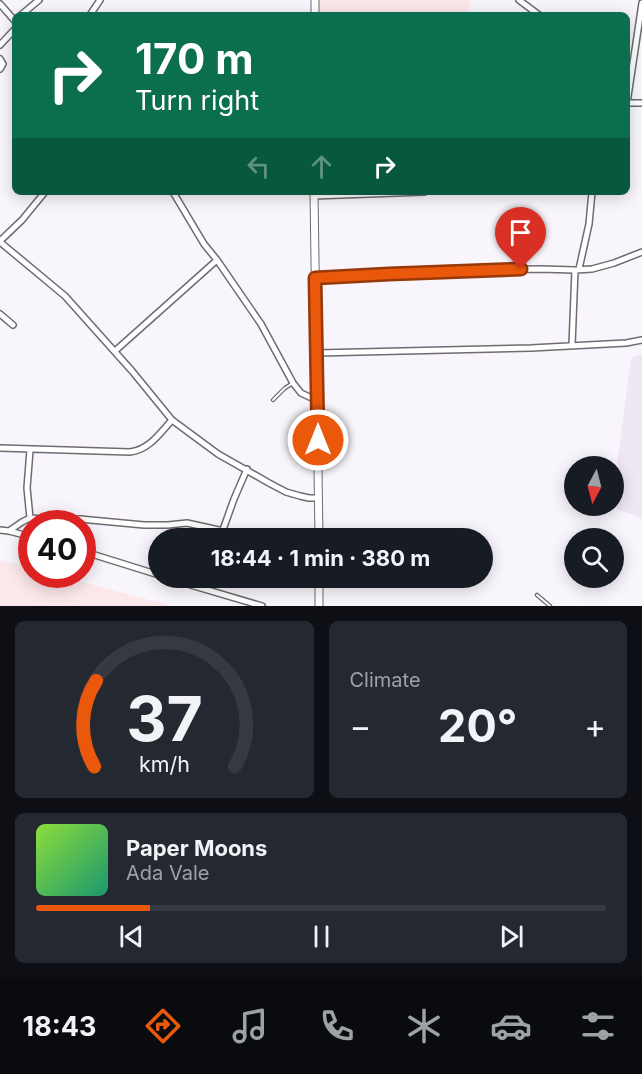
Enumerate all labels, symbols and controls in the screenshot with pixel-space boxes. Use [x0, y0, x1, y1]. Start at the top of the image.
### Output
text: 170 m [135, 33, 253, 84]
icon: right [36, 36, 114, 114]
text: Turn right [135, 84, 259, 117]
icon: left [242, 150, 275, 183]
icon: ahead [305, 150, 338, 183]
icon: right [368, 150, 401, 183]
pin [495, 207, 546, 269]
icon: arrive [504, 216, 537, 249]
position arrow [286, 408, 350, 472]
north arrow [564, 456, 624, 516]
map controls [564, 456, 624, 588]
speed limit sign: 40 [18, 510, 96, 588]
button: search [564, 528, 624, 588]
text: 18:44 · 1 min · 380 m [211, 545, 430, 571]
text: Climate [350, 668, 421, 692]
text: 37 [126, 681, 203, 756]
text: 20° [438, 698, 517, 753]
text: − [350, 706, 371, 746]
text: + [584, 706, 606, 746]
text: km/h [139, 751, 190, 777]
text: Paper Moons [126, 835, 267, 861]
text: Ada Vale [126, 861, 209, 885]
icon: previous [115, 920, 148, 953]
icon: pause [305, 920, 338, 953]
icon: next [495, 920, 528, 953]
icon: directions [142, 1005, 184, 1047]
icon: music [229, 1005, 271, 1047]
icon: phone [316, 1005, 358, 1047]
icon: climate [403, 1005, 445, 1047]
icon: car [490, 1005, 532, 1047]
icon: filters [577, 1005, 619, 1047]
text: 18:43 [23, 1010, 96, 1043]

